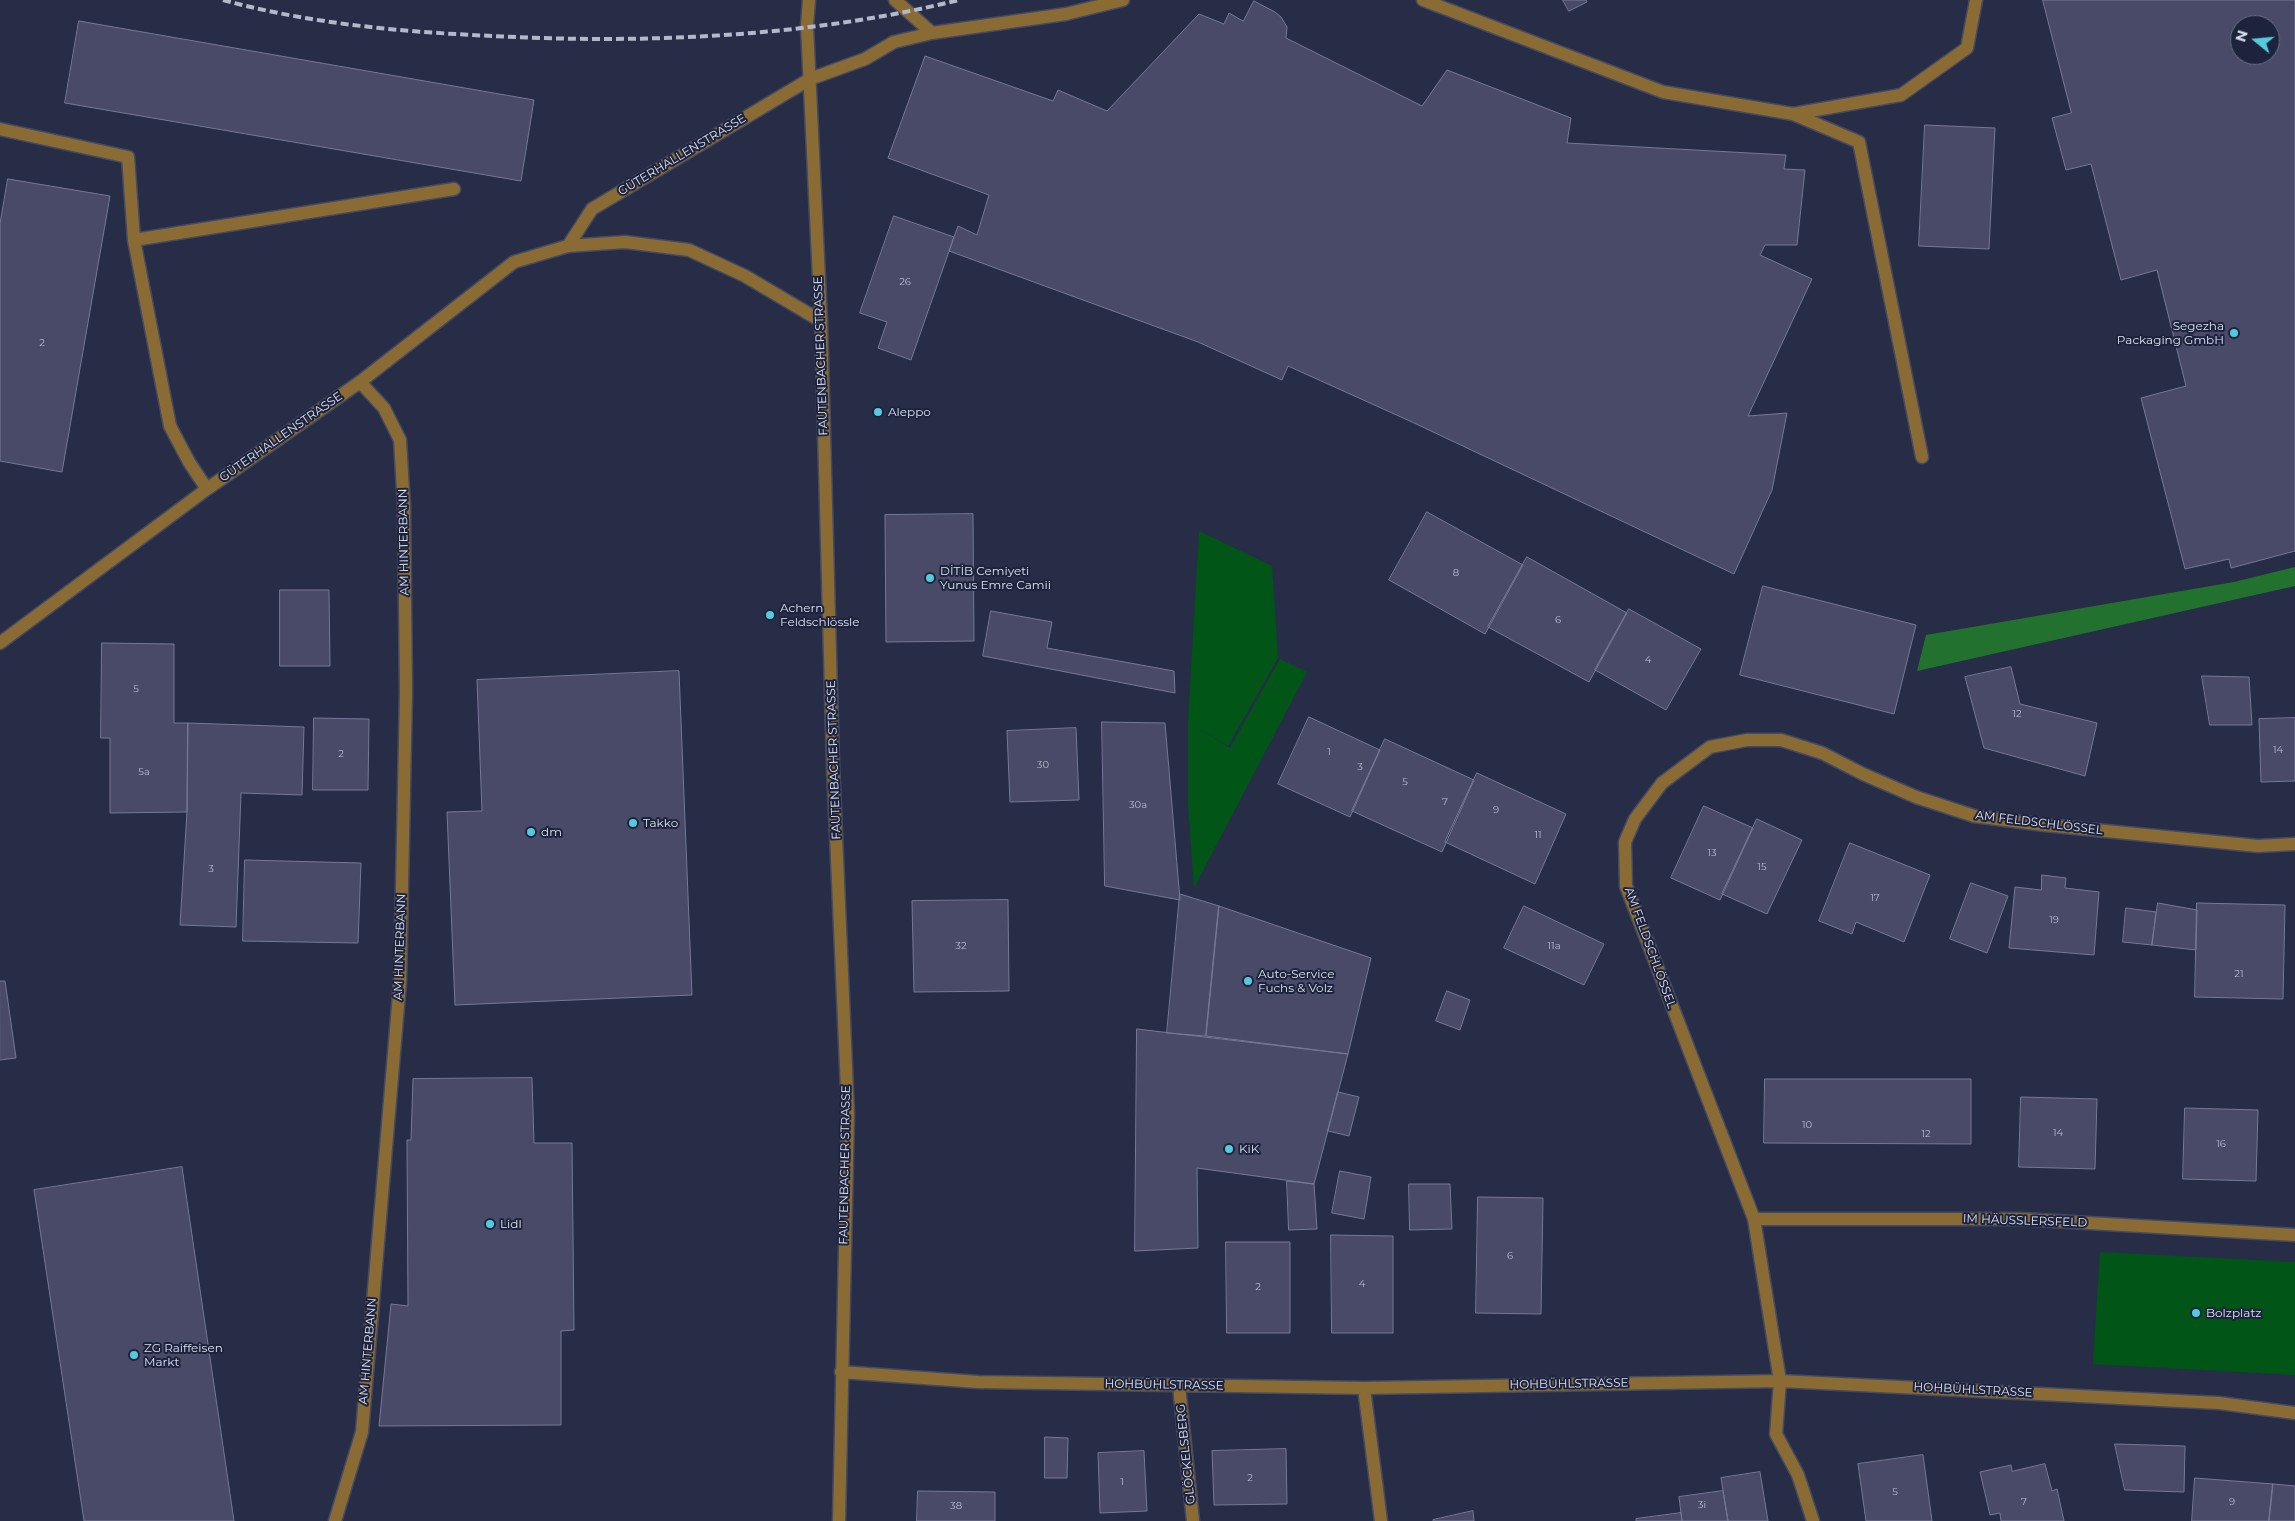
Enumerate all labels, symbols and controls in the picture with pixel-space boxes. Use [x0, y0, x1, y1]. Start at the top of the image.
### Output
north arrow [2230, 15, 2280, 65]
text: N [2231, 28, 2252, 44]
street label: GÜTERHALLENSTRASSE [615, 111, 749, 199]
street label: FAUTENBACHER STRASSE [811, 276, 831, 436]
house number: 26 [899, 276, 911, 288]
place label: Segezha Packaging GmbH [2117, 319, 2224, 347]
marker: Segezha Packaging GmbH [2228, 327, 2240, 339]
house number: 2 [39, 337, 45, 349]
street label: GÜTERHALLENSTRASSE [217, 389, 345, 485]
place label: Aleppo [888, 405, 931, 419]
marker: Aleppo [872, 406, 884, 418]
street label: AM HINTERBANN [396, 488, 412, 596]
place label: DİTİB Cemiyeti Yunus Emre Camii [940, 564, 1051, 592]
house number: 8 [1453, 567, 1459, 579]
marker: DİTİB Cemiyeti Yunus Emre Camii [924, 572, 936, 584]
place label: Achern Feldschlössle [780, 601, 860, 629]
marker: Achern Feldschlössle [764, 609, 776, 621]
house number: 6 [1555, 614, 1561, 626]
house number: 4 [1645, 654, 1651, 666]
street label: FAUTENBACHER STRASSE [824, 680, 844, 840]
house number: 5 [133, 683, 139, 695]
house number: 12 [2012, 708, 2022, 720]
house number: 14 [2273, 744, 2283, 756]
house number: 1 [1327, 746, 1331, 758]
house number: 2 [338, 748, 344, 760]
house number: 30 [1037, 759, 1049, 771]
house number: 3 [1357, 761, 1363, 773]
house number: 5a [138, 766, 150, 778]
house number: 5 [1402, 776, 1408, 788]
house number: 7 [1442, 796, 1448, 808]
house number: 30a [1129, 799, 1147, 811]
house number: 9 [1493, 804, 1499, 816]
street label: AM FELDSCHLÖSSEL [1974, 808, 2104, 838]
place label: Takko [643, 816, 678, 830]
marker: Takko [627, 817, 639, 829]
place label: dm [541, 825, 562, 839]
marker: dm [525, 826, 537, 838]
house number: 11 [1534, 829, 1542, 841]
house number: 13 [1707, 847, 1717, 859]
house number: 15 [1757, 861, 1767, 873]
house number: 3 [208, 863, 214, 875]
street label: AM FELDSCHLÖSSEL [1621, 885, 1679, 1011]
house number: 17 [1870, 892, 1880, 904]
street label: AM HINTERBANN [391, 893, 409, 1001]
house number: 19 [2049, 914, 2059, 926]
house number: 32 [955, 940, 967, 952]
house number: 11a [1547, 940, 1561, 952]
place label: Auto-Service Fuchs & Volz [1258, 967, 1334, 995]
house number: 21 [2234, 968, 2244, 980]
marker: Auto-Service Fuchs & Volz [1242, 975, 1254, 987]
street label: FAUTENBACHER STRASSE [836, 1085, 854, 1245]
house number: 10 [1802, 1119, 1812, 1131]
house number: 14 [2053, 1127, 2063, 1139]
house number: 12 [1921, 1128, 1931, 1140]
house number: 16 [2216, 1138, 2226, 1150]
place label: KiK [1239, 1142, 1259, 1156]
marker: KiK [1223, 1143, 1235, 1155]
street label: IM HÄUSSLERSFELD [1963, 1212, 2087, 1230]
place label: Lidl [500, 1217, 522, 1231]
marker: Lidl [484, 1218, 496, 1230]
house number: 6 [1507, 1250, 1513, 1262]
house number: 4 [1359, 1278, 1365, 1290]
house number: 2 [1255, 1281, 1261, 1293]
street label: AM HINTERBANN [356, 1297, 380, 1405]
place label: Bolzplatz [2206, 1306, 2261, 1320]
marker: Bolzplatz [2190, 1307, 2202, 1319]
place label: ZG Raiffeisen Markt [144, 1341, 223, 1369]
marker: ZG Raiffeisen Markt [128, 1349, 140, 1361]
street label: HOHBÜHLSTRASSE [1509, 1376, 1629, 1392]
street label: HOHBÜHLSTRASSE [1104, 1377, 1224, 1393]
street label: HOHBÜHLSTRASSE [1913, 1380, 2033, 1400]
street label: GLÖCKELSBERG [1174, 1403, 1198, 1505]
house number: 2 [1247, 1472, 1253, 1484]
house number: 1 [1120, 1476, 1124, 1488]
house number: 5 [1892, 1486, 1898, 1498]
house number: 7 [2021, 1496, 2027, 1508]
house number: 9 [2229, 1496, 2235, 1508]
house number: 3i [1698, 1499, 1706, 1511]
house number: 38 [950, 1500, 962, 1512]

